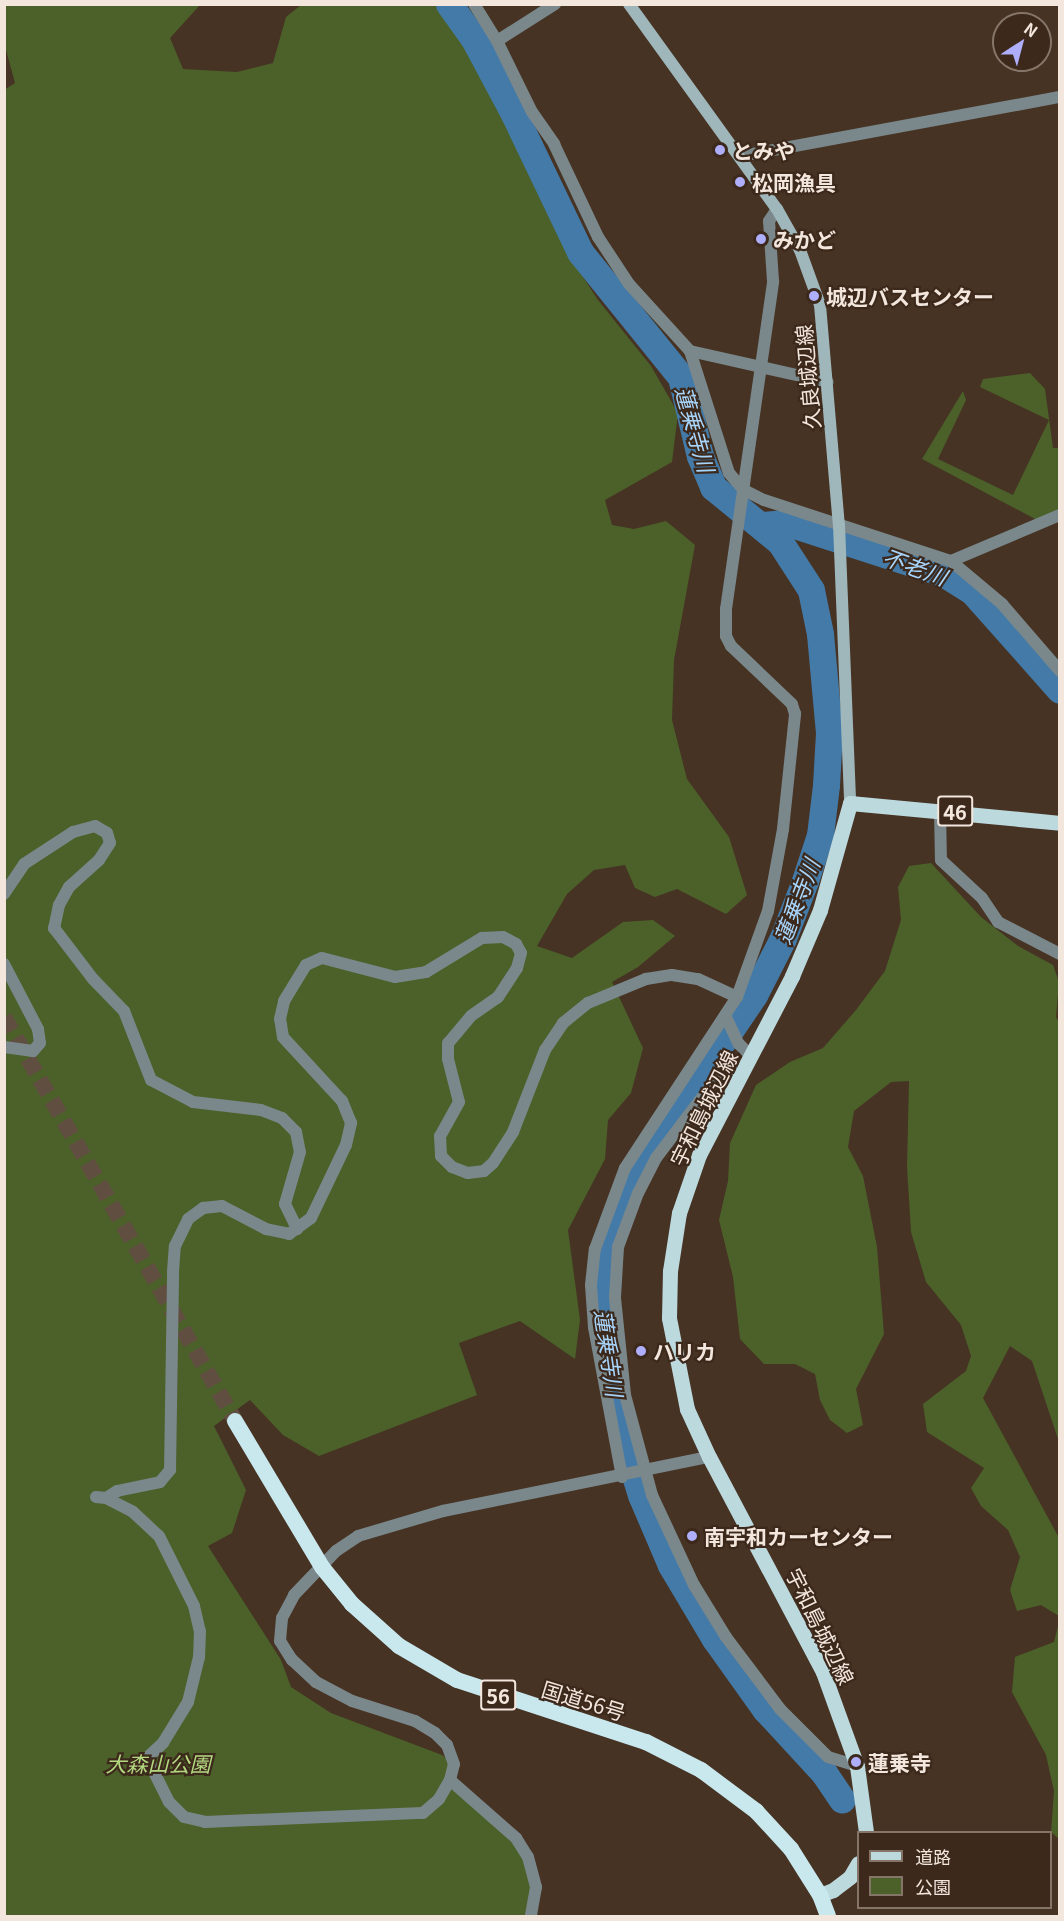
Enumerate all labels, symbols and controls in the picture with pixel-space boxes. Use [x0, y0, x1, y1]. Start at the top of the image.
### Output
north arrow [992, 12, 1052, 72]
text: N [1019, 16, 1043, 42]
place label: とみや [732, 137, 795, 163]
marker: とみや [713, 143, 727, 157]
place label: 松岡漁具 [752, 169, 836, 195]
marker: 松岡漁具 [733, 175, 747, 189]
place label: みかど [773, 226, 836, 252]
marker: みかど [754, 232, 768, 246]
place label: 城辺バスセンター [826, 283, 994, 309]
marker: 城辺バスセンター [807, 289, 821, 303]
street label: 久良城辺線 [790, 324, 824, 430]
water label: 蓮乗寺川 [671, 383, 721, 475]
water label: 不老川 [879, 542, 951, 590]
road number: 46 [937, 794, 973, 828]
water label: 蓮乗寺川 [768, 855, 824, 947]
street label: 宇和島城辺線 [664, 1046, 742, 1170]
water label: 蓮乗寺川 [591, 1308, 629, 1398]
place label: ハリカ [653, 1338, 716, 1364]
marker: ハリカ [634, 1344, 648, 1358]
place label: 南宇和カーセンター [704, 1523, 893, 1549]
marker: 南宇和カーセンター [685, 1529, 699, 1543]
street label: 宇和島城辺線 [782, 1564, 860, 1688]
street label: 国道56号 [539, 1675, 629, 1725]
road number: 56 [480, 1678, 516, 1712]
place label: 蓮乗寺 [868, 1749, 931, 1775]
park label: 大森山公園 [106, 1750, 210, 1776]
marker: 蓮乗寺 [849, 1755, 863, 1769]
legend [857, 1831, 1052, 1909]
text: 道路 [915, 1843, 951, 1869]
text: 公園 [915, 1873, 951, 1899]

